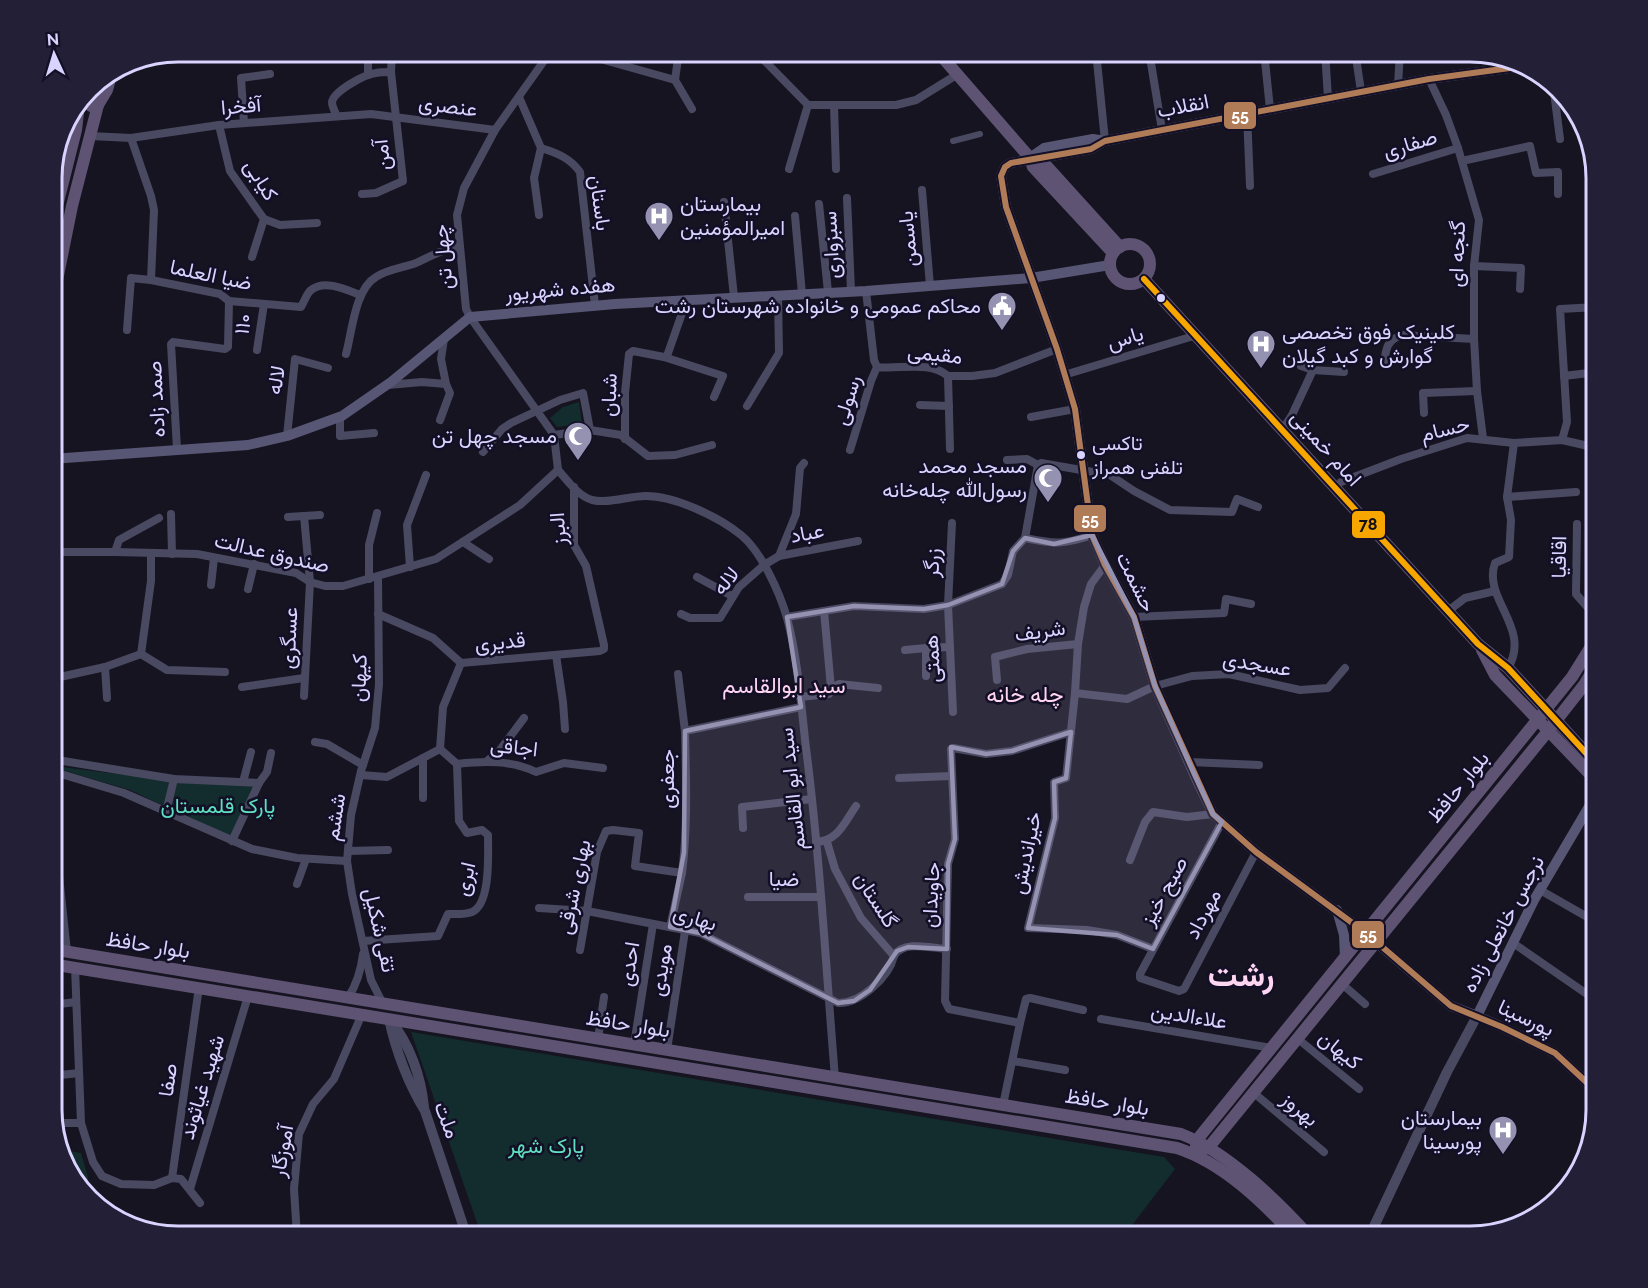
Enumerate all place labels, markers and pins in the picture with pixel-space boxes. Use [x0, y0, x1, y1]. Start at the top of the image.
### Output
place label: بیمارستان امیرالمؤمنین [680, 191, 785, 241]
hospital icon: بیمارستان امیرالمؤمنین [643, 200, 675, 242]
public building icon: محاکم عمومی و خانواده شهرستان رشت [986, 290, 1018, 332]
unlabelled marker [1155, 292, 1167, 304]
place label: محاکم عمومی و خانواده شهرستان رشت [655, 293, 981, 320]
place label: کلینیک فوق تخصصی گوارش و کبد گیلان [1282, 319, 1455, 369]
hospital icon: کلینیک فوق تخصصی گوارش و کبد گیلان [1245, 328, 1277, 370]
mosque icon: مسجد چهل تن [562, 420, 594, 462]
place label: مسجد چهل تن [432, 423, 557, 450]
place label: تاکسی تلفنی همراز [1091, 431, 1183, 480]
marker: تاکسی تلفنی همراز [1075, 449, 1087, 461]
place label: مسجد محمد رسول‌‌الله چله‌خانه [882, 453, 1027, 504]
mosque icon: مسجد محمد رسول‌‌الله چله‌خانه [1032, 462, 1064, 504]
place label: بیمارستان پورسینا [1401, 1105, 1482, 1156]
hospital icon: بیمارستان پورسینا [1487, 1114, 1519, 1156]

